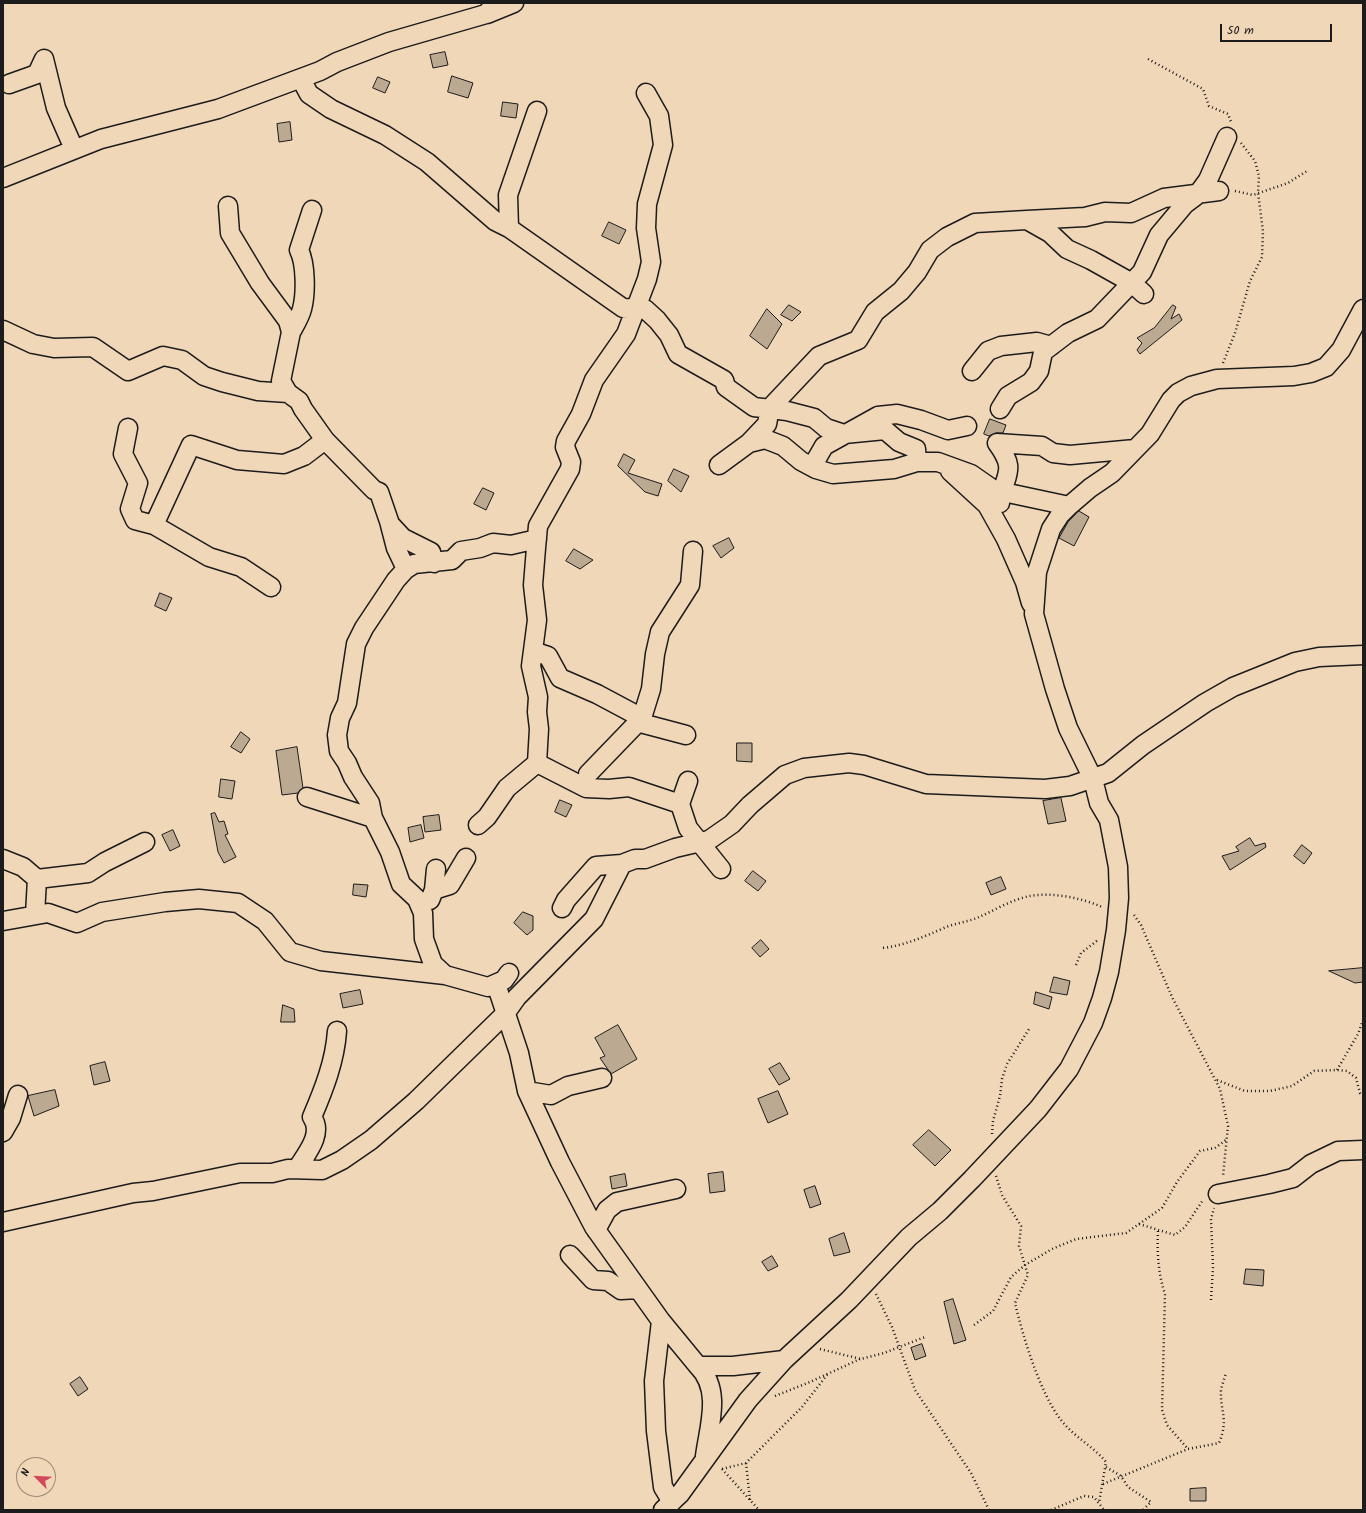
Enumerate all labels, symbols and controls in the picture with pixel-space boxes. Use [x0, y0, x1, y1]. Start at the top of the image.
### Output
scale bar [1222, 16, 1334, 42]
text: 50 m [1227, 21, 1254, 40]
north arrow [16, 1457, 56, 1497]
text: N [16, 1466, 36, 1479]

